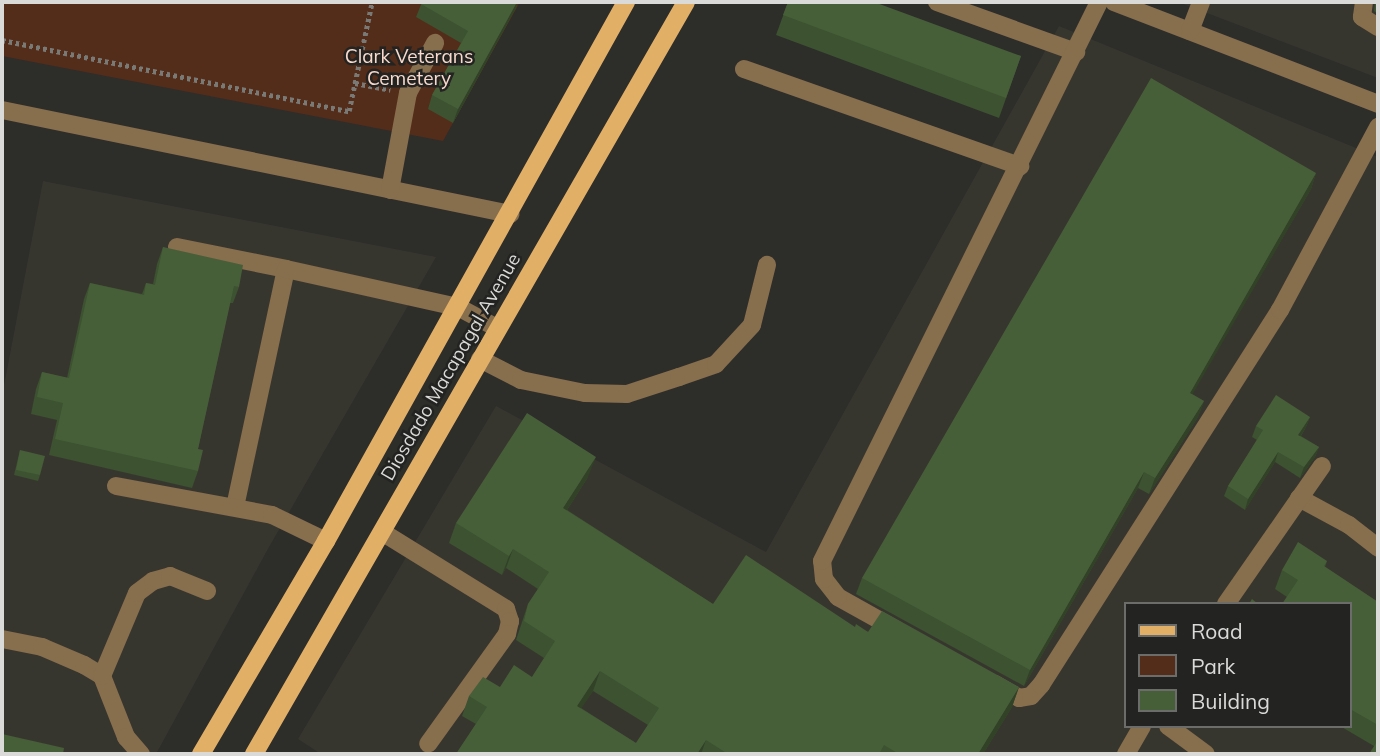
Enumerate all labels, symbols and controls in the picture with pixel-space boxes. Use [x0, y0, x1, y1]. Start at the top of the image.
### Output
park label: Clark Veterans Cemetery [345, 46, 473, 90]
street label: Diosdado Macapagal Avenue [376, 249, 526, 485]
legend [1124, 602, 1352, 728]
text: Road [1191, 618, 1242, 644]
text: Park [1191, 653, 1235, 679]
text: Building [1191, 688, 1270, 714]

